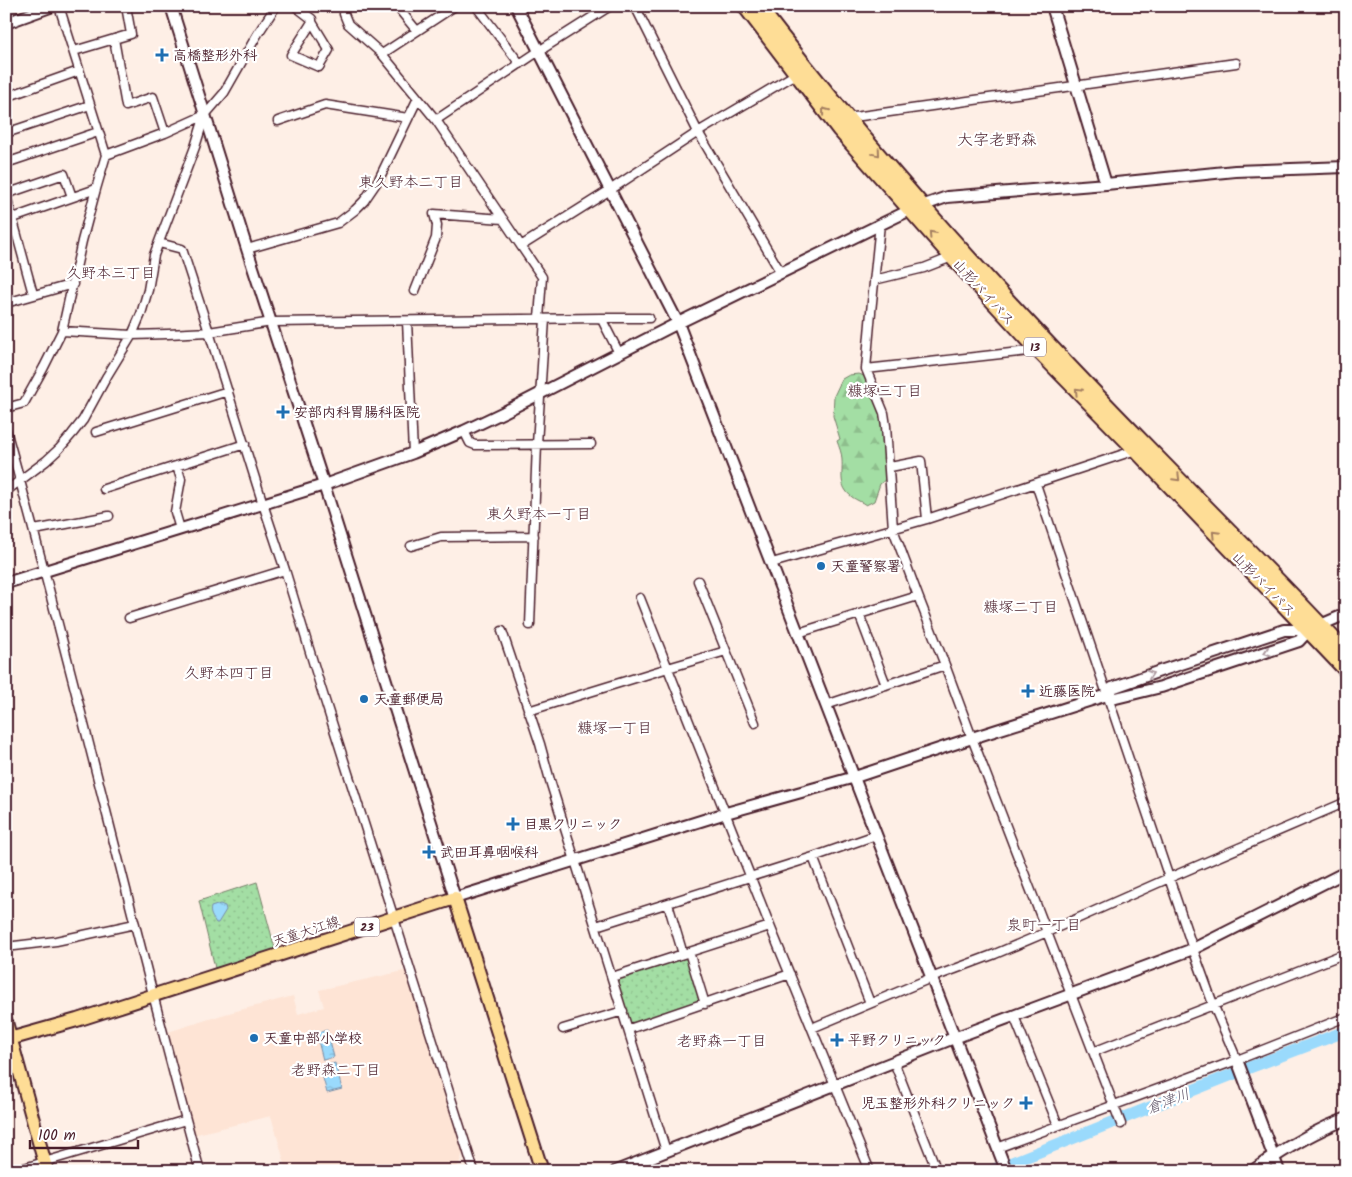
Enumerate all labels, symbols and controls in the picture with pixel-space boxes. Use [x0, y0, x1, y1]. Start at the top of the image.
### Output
place label: 高橋整形外科 [173, 45, 258, 67]
marker: 高橋整形外科 [155, 48, 169, 62]
one-way arrow [823, 108, 831, 117]
district label: 大字老野森 [957, 128, 1037, 153]
one-way arrow [871, 147, 879, 156]
district label: 東久野本二丁目 [358, 171, 464, 195]
one-way arrow [928, 230, 937, 239]
street label: 山形バイパス [947, 254, 1019, 331]
district label: 久野本三丁目 [66, 262, 156, 286]
road number: 13 [1024, 338, 1046, 357]
district label: 糠塚三丁目 [847, 380, 923, 404]
one-way arrow [1075, 388, 1084, 397]
place label: 安部内科胃腸科医院 [294, 402, 420, 424]
marker: 安部内科胃腸科医院 [276, 405, 290, 419]
one-way arrow [1171, 472, 1180, 481]
district label: 東久野本一丁目 [486, 503, 592, 527]
one-way arrow [1212, 530, 1221, 539]
street label: 山形バイパス [1226, 547, 1300, 622]
place label: 天童警察署 [831, 556, 901, 578]
marker: 天童警察署 [815, 560, 827, 572]
district label: 糠塚二丁目 [983, 596, 1059, 620]
one-way arrow [1263, 646, 1271, 656]
district label: 久野本四丁目 [184, 662, 274, 686]
one-way arrow [1145, 670, 1154, 680]
place label: 近藤医院 [1039, 681, 1095, 703]
marker: 近藤医院 [1021, 684, 1035, 698]
place label: 天童郵便局 [374, 689, 444, 711]
marker: 天童郵便局 [358, 693, 370, 705]
district label: 糠塚一丁目 [577, 717, 653, 741]
place label: 目黒クリニック [524, 814, 622, 836]
marker: 目黒クリニック [506, 817, 520, 831]
place label: 武田耳鼻咽喉科 [440, 842, 539, 864]
marker: 武田耳鼻咽喉科 [422, 845, 436, 859]
street label: 天童大江線 [270, 911, 343, 953]
district label: 泉町一丁目 [1006, 914, 1082, 938]
road number: 23 [354, 918, 380, 936]
place label: 天童中部小学校 [264, 1028, 362, 1050]
district label: 老野森一丁目 [677, 1030, 767, 1054]
place label: 平野クリニック [848, 1030, 946, 1052]
marker: 天童中部小学校 [248, 1032, 260, 1044]
marker: 平野クリニック [830, 1033, 844, 1047]
district label: 老野森二丁目 [291, 1059, 381, 1083]
water label: 倉津川 [1143, 1083, 1194, 1121]
place label: 児玉整形外科クリニック [861, 1093, 1015, 1115]
marker: 児玉整形外科クリニック [1019, 1096, 1033, 1110]
scale bar [30, 1117, 138, 1149]
text: 100 m [38, 1124, 76, 1148]

